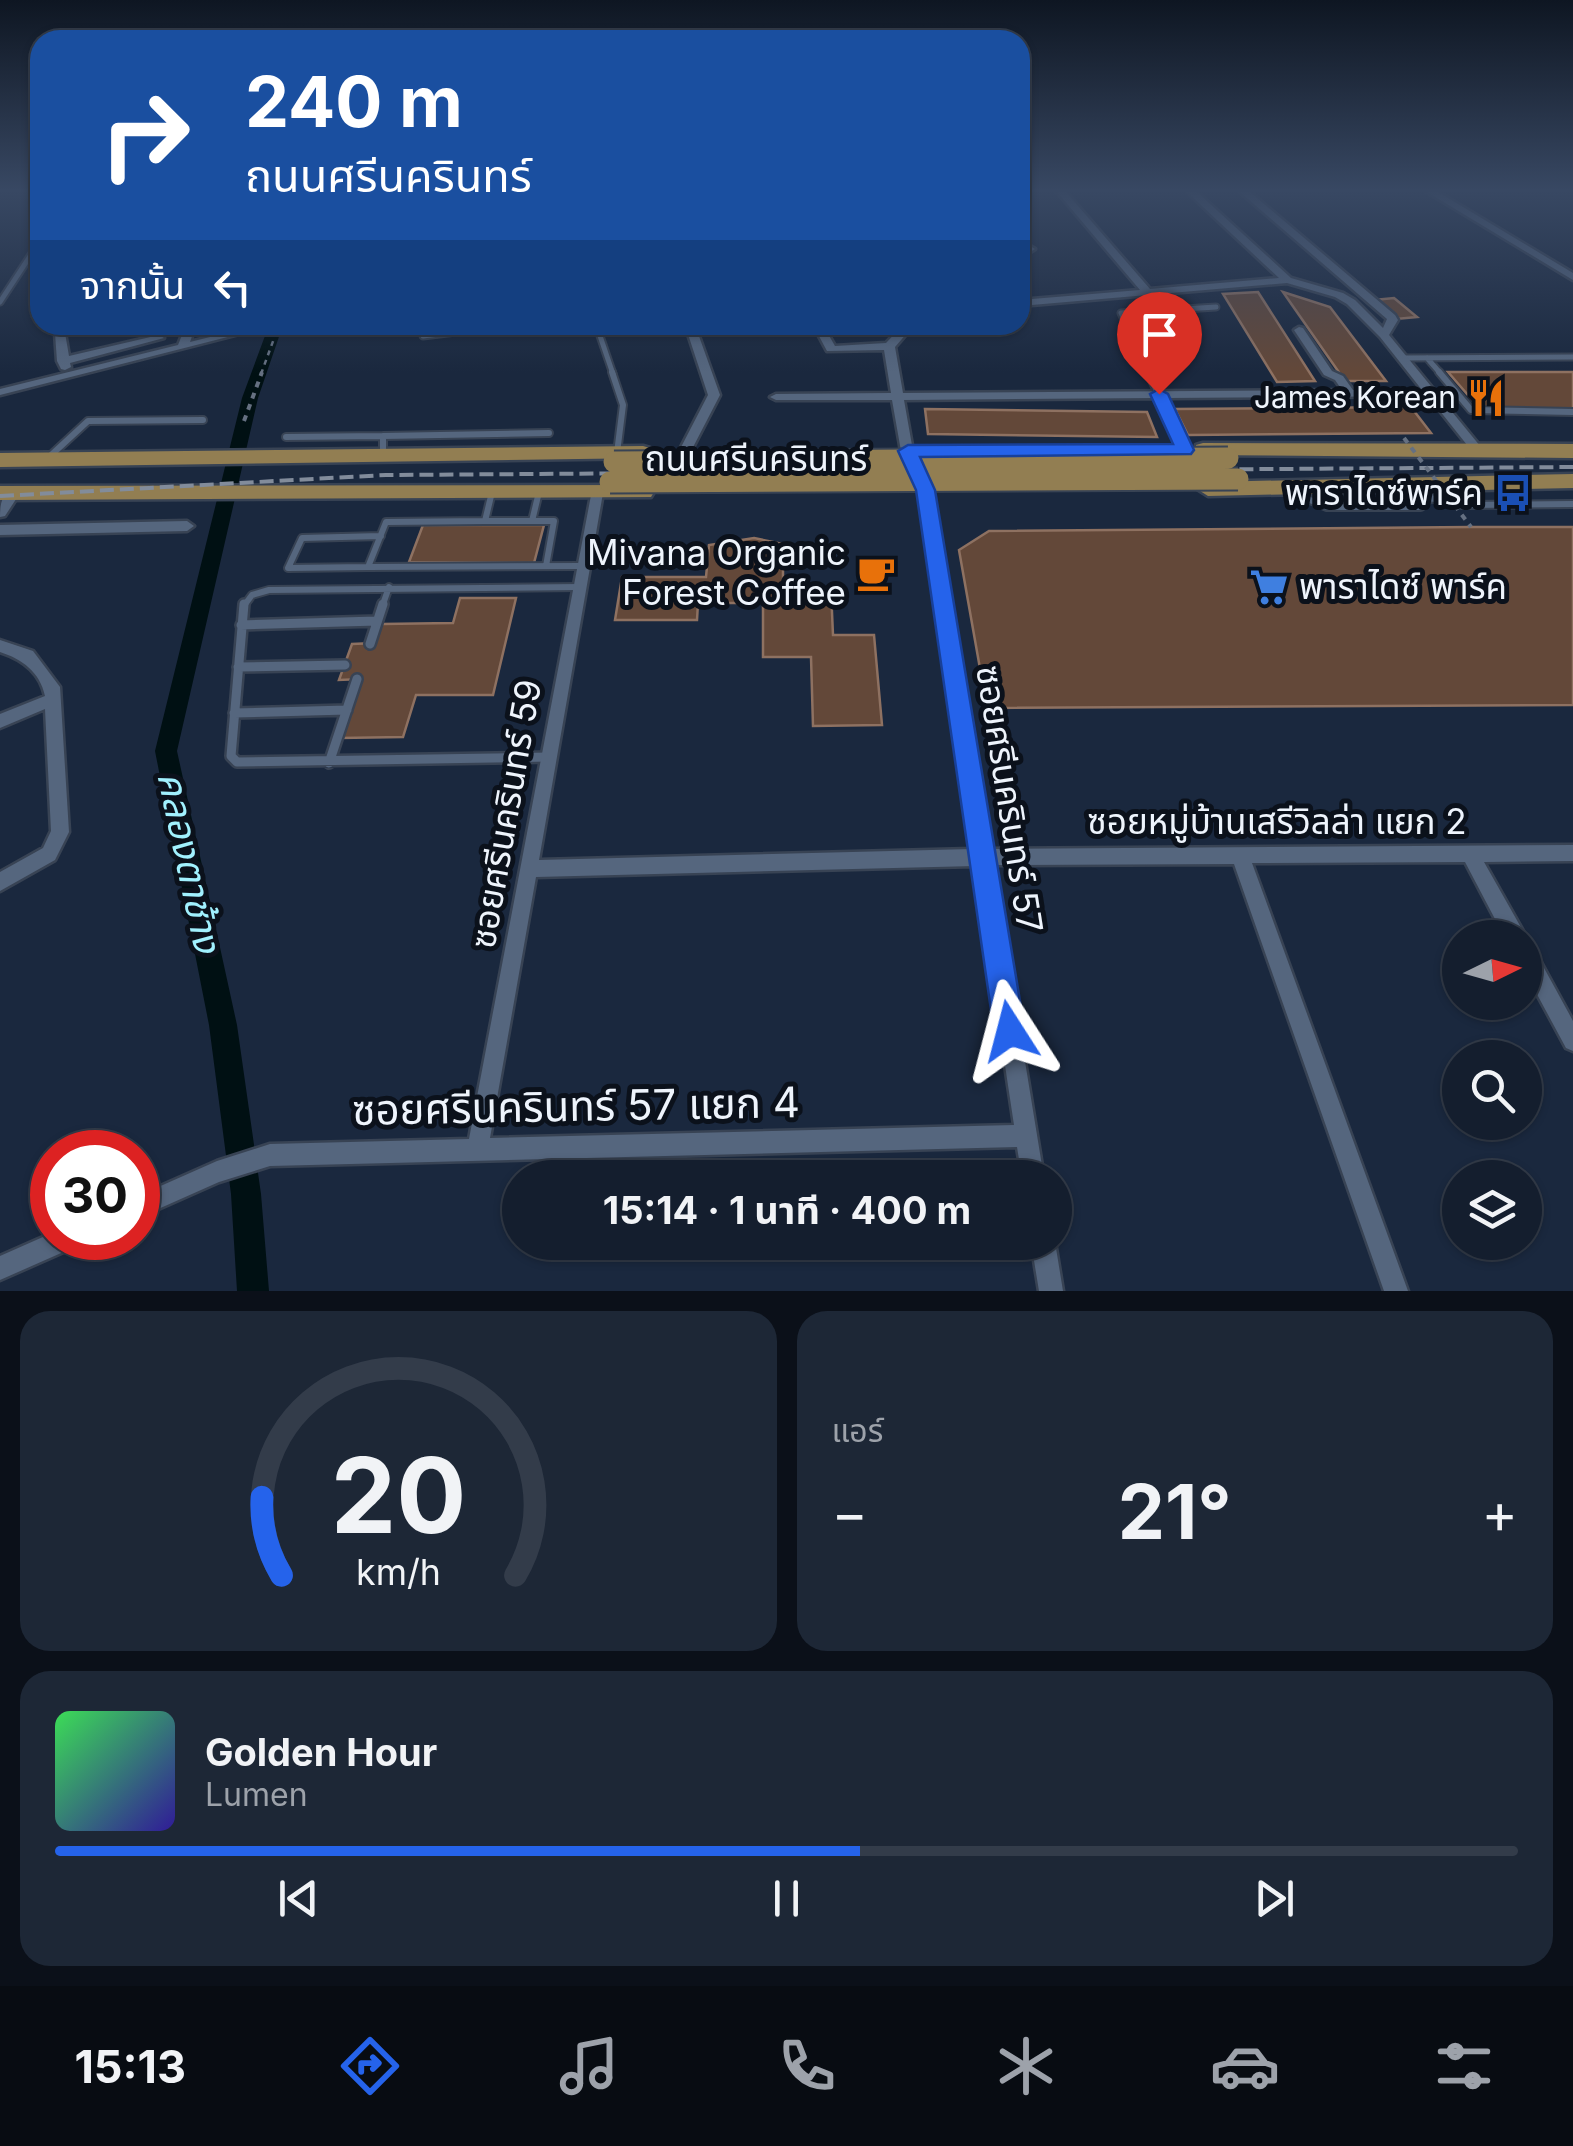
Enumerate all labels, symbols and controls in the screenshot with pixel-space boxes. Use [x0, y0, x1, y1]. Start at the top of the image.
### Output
text: 240 m [245, 59, 463, 144]
icon: right [80, 70, 210, 200]
text: ถนนศรีนครินทร์ [245, 148, 532, 203]
icon: left [205, 260, 260, 315]
text: จากนั้น [80, 262, 185, 308]
pin [1117, 292, 1202, 395]
icon: arrive [1132, 307, 1187, 362]
restaurant icon: James Korean [1465, 377, 1507, 419]
place label: James Korean [1254, 379, 1456, 415]
street label: ถนนศรีนครินทร์ [645, 437, 869, 479]
place label: พาราไดซ์พาร์ค [1285, 471, 1483, 513]
bus stop icon: พาราไดซ์พาร์ค [1492, 472, 1534, 514]
place label: Mivana Organic Forest Coffee [587, 531, 846, 613]
cafe icon: Mivana Organic Forest Coffee [855, 552, 897, 594]
place label: พาราไดซ์ พาร์ค [1299, 565, 1507, 607]
supermarket icon: พาราไดซ์ พาร์ค [1248, 566, 1290, 608]
street label: ซอยศรีนครินทร์ 57 [968, 662, 1052, 936]
street label: ซอยศรีนครินทร์ 59 [461, 676, 549, 951]
water label: คลองตาช้าง [148, 767, 232, 958]
street label: ซอยหมู่บ้านเสรีวิลล่า แยก 2 [1087, 800, 1467, 843]
north arrow [1442, 920, 1542, 1020]
map controls [1442, 920, 1542, 1260]
position arrow [958, 979, 1062, 1083]
button: search [1442, 1040, 1542, 1140]
street label: ซอยศรีนครินทร์ 57 แยก 4 [352, 1076, 800, 1135]
speed limit sign: 30 [30, 1130, 160, 1260]
button: layers [1442, 1160, 1542, 1260]
text: 15:14 · 1 นาที · 400 m [603, 1187, 971, 1233]
text: แอร์ [832, 1411, 883, 1450]
text: 20 [330, 1432, 466, 1558]
text: 21° [1118, 1466, 1232, 1557]
text: − [832, 1480, 868, 1546]
text: + [1482, 1480, 1518, 1546]
text: km/h [356, 1550, 441, 1594]
text: Golden Hour [205, 1729, 437, 1775]
text: Lumen [205, 1775, 308, 1814]
icon: previous [271, 1871, 326, 1926]
icon: pause [759, 1871, 814, 1926]
icon: next [1247, 1871, 1302, 1926]
icon: directions [335, 2031, 405, 2101]
icon: music [554, 2031, 624, 2101]
icon: phone [772, 2031, 842, 2101]
icon: climate [991, 2031, 1061, 2101]
icon: car [1210, 2031, 1280, 2101]
icon: filters [1429, 2031, 1499, 2101]
text: 15:13 [74, 2039, 186, 2094]

